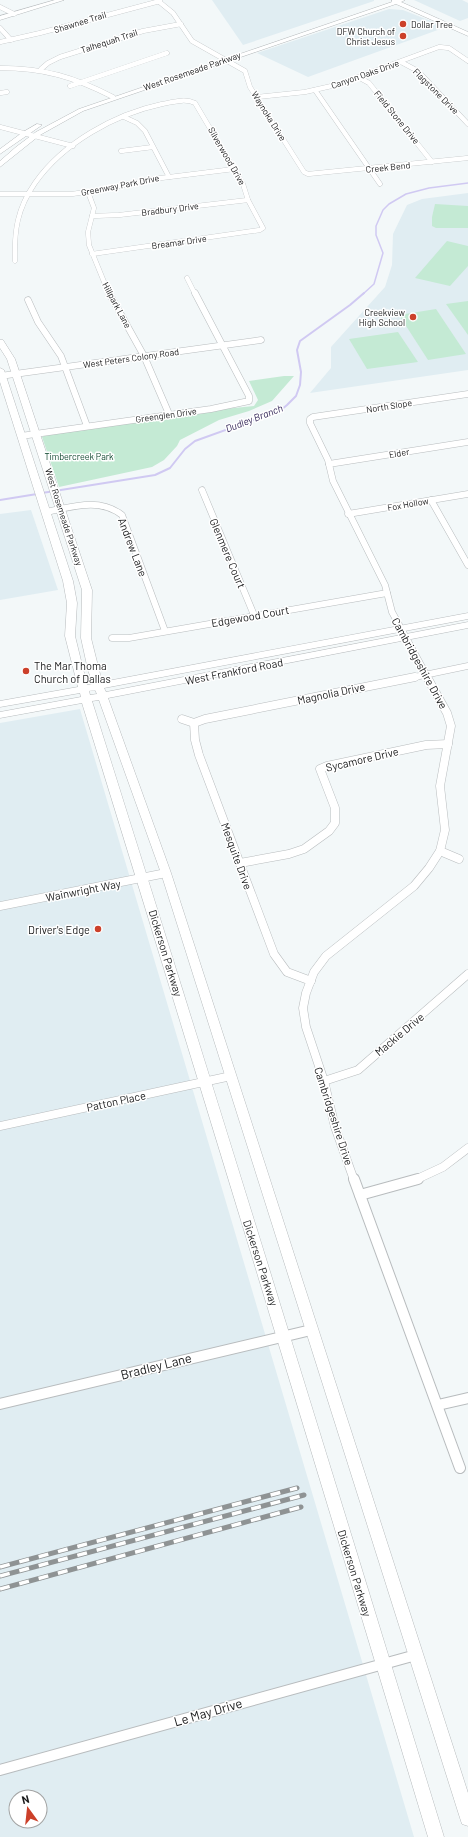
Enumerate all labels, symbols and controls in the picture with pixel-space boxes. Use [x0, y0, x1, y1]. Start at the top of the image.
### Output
street label: Shawnee Trail [52, 9, 108, 35]
marker: Dollar Tree [398, 19, 408, 29]
place label: Dollar Tree [411, 19, 453, 30]
place label: DFW Church of Christ Jesus [337, 26, 395, 47]
street label: Talhequah Trail [79, 27, 139, 55]
marker: DFW Church of Christ Jesus [398, 31, 408, 41]
street label: West Rosemeade Parkway [142, 49, 242, 93]
street label: Canyon Oaks Drive [330, 57, 401, 91]
street label: Flagstone Drive [411, 66, 461, 116]
street label: Field Stone Drive [372, 88, 422, 146]
street label: Waynoka Drive [249, 89, 289, 143]
street label: Silverwood Drive [206, 125, 248, 187]
street label: Creek Bend [365, 159, 411, 175]
street label: Greenway Park Drive [80, 172, 160, 198]
street label: Bradbury Drive [141, 200, 199, 218]
street label: Breamar Drive [151, 233, 207, 251]
street label: Hillpark Lane [100, 280, 134, 330]
place label: Creekview High School [359, 307, 406, 328]
marker: Creekview High School [408, 312, 418, 322]
street label: West Peters Colony Road [82, 346, 180, 370]
street label: North Slope [365, 397, 413, 415]
water label: Dudley Branch [224, 402, 284, 434]
street label: Greenglen Drive [135, 405, 197, 425]
street label: Elder [388, 446, 411, 460]
park label: Timbercreek Park [44, 451, 114, 462]
street label: West Rosemeade Parkway [43, 467, 85, 567]
street label: Fox Hollow [386, 495, 430, 513]
street label: Andrew Lane [116, 516, 150, 578]
street label: Glenmere Court [207, 516, 249, 590]
street label: Edgewood Court [210, 603, 290, 629]
street label: Cambridgeshire Drive [390, 615, 451, 711]
street label: West Frankford Road [184, 655, 284, 687]
place label: The Mar Thoma Church of Dallas [34, 659, 111, 685]
marker: The Mar Thoma Church of Dallas [21, 666, 31, 676]
street label: Magnolia Drive [296, 679, 366, 707]
street label: Sycamore Drive [324, 744, 400, 774]
street label: Mesquite Drive [219, 821, 255, 891]
street label: Wainwright Way [45, 876, 121, 904]
street label: Dickerson Parkway [147, 908, 185, 998]
place label: Driver's Edge [28, 923, 90, 936]
marker: Driver's Edge [93, 924, 103, 934]
street label: Mackie Drive [372, 1010, 426, 1058]
street label: Cambridgeshire Drive [312, 1065, 356, 1167]
street label: Patton Place [85, 1088, 147, 1114]
street label: Dickerson Parkway [241, 1218, 281, 1308]
street label: Bradley Lane [119, 1349, 193, 1383]
street label: Dickerson Parkway [336, 1528, 374, 1618]
street label: Le May Drive [172, 1695, 244, 1729]
north arrow [8, 1789, 48, 1829]
text: N [20, 1792, 31, 1806]

